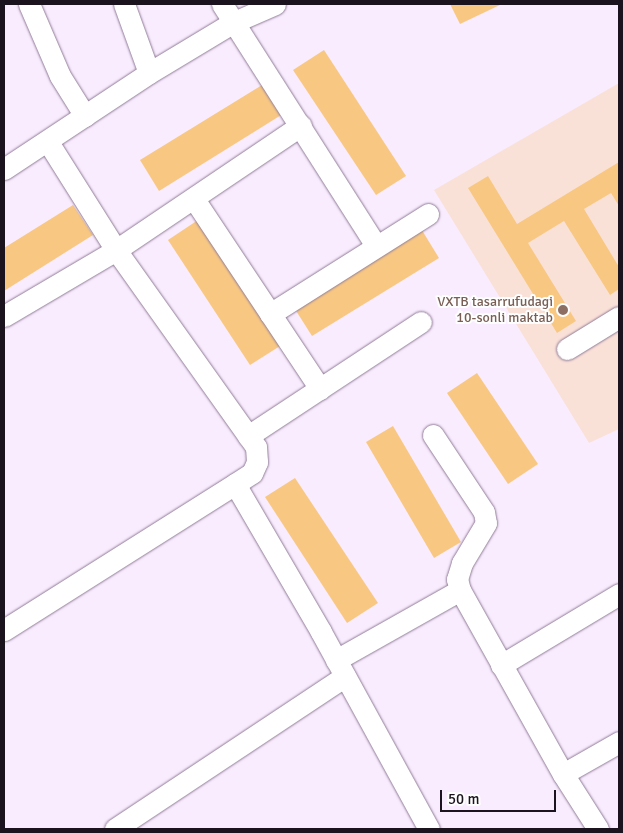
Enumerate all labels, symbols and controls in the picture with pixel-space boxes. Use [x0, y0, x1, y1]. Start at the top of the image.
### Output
place label: VXTB tasarrufudagi 10-sonli maktab [437, 294, 553, 326]
marker: VXTB tasarrufudagi 10-sonli maktab [557, 304, 569, 316]
scale bar [443, 780, 559, 812]
text: 50 m [448, 790, 479, 808]

